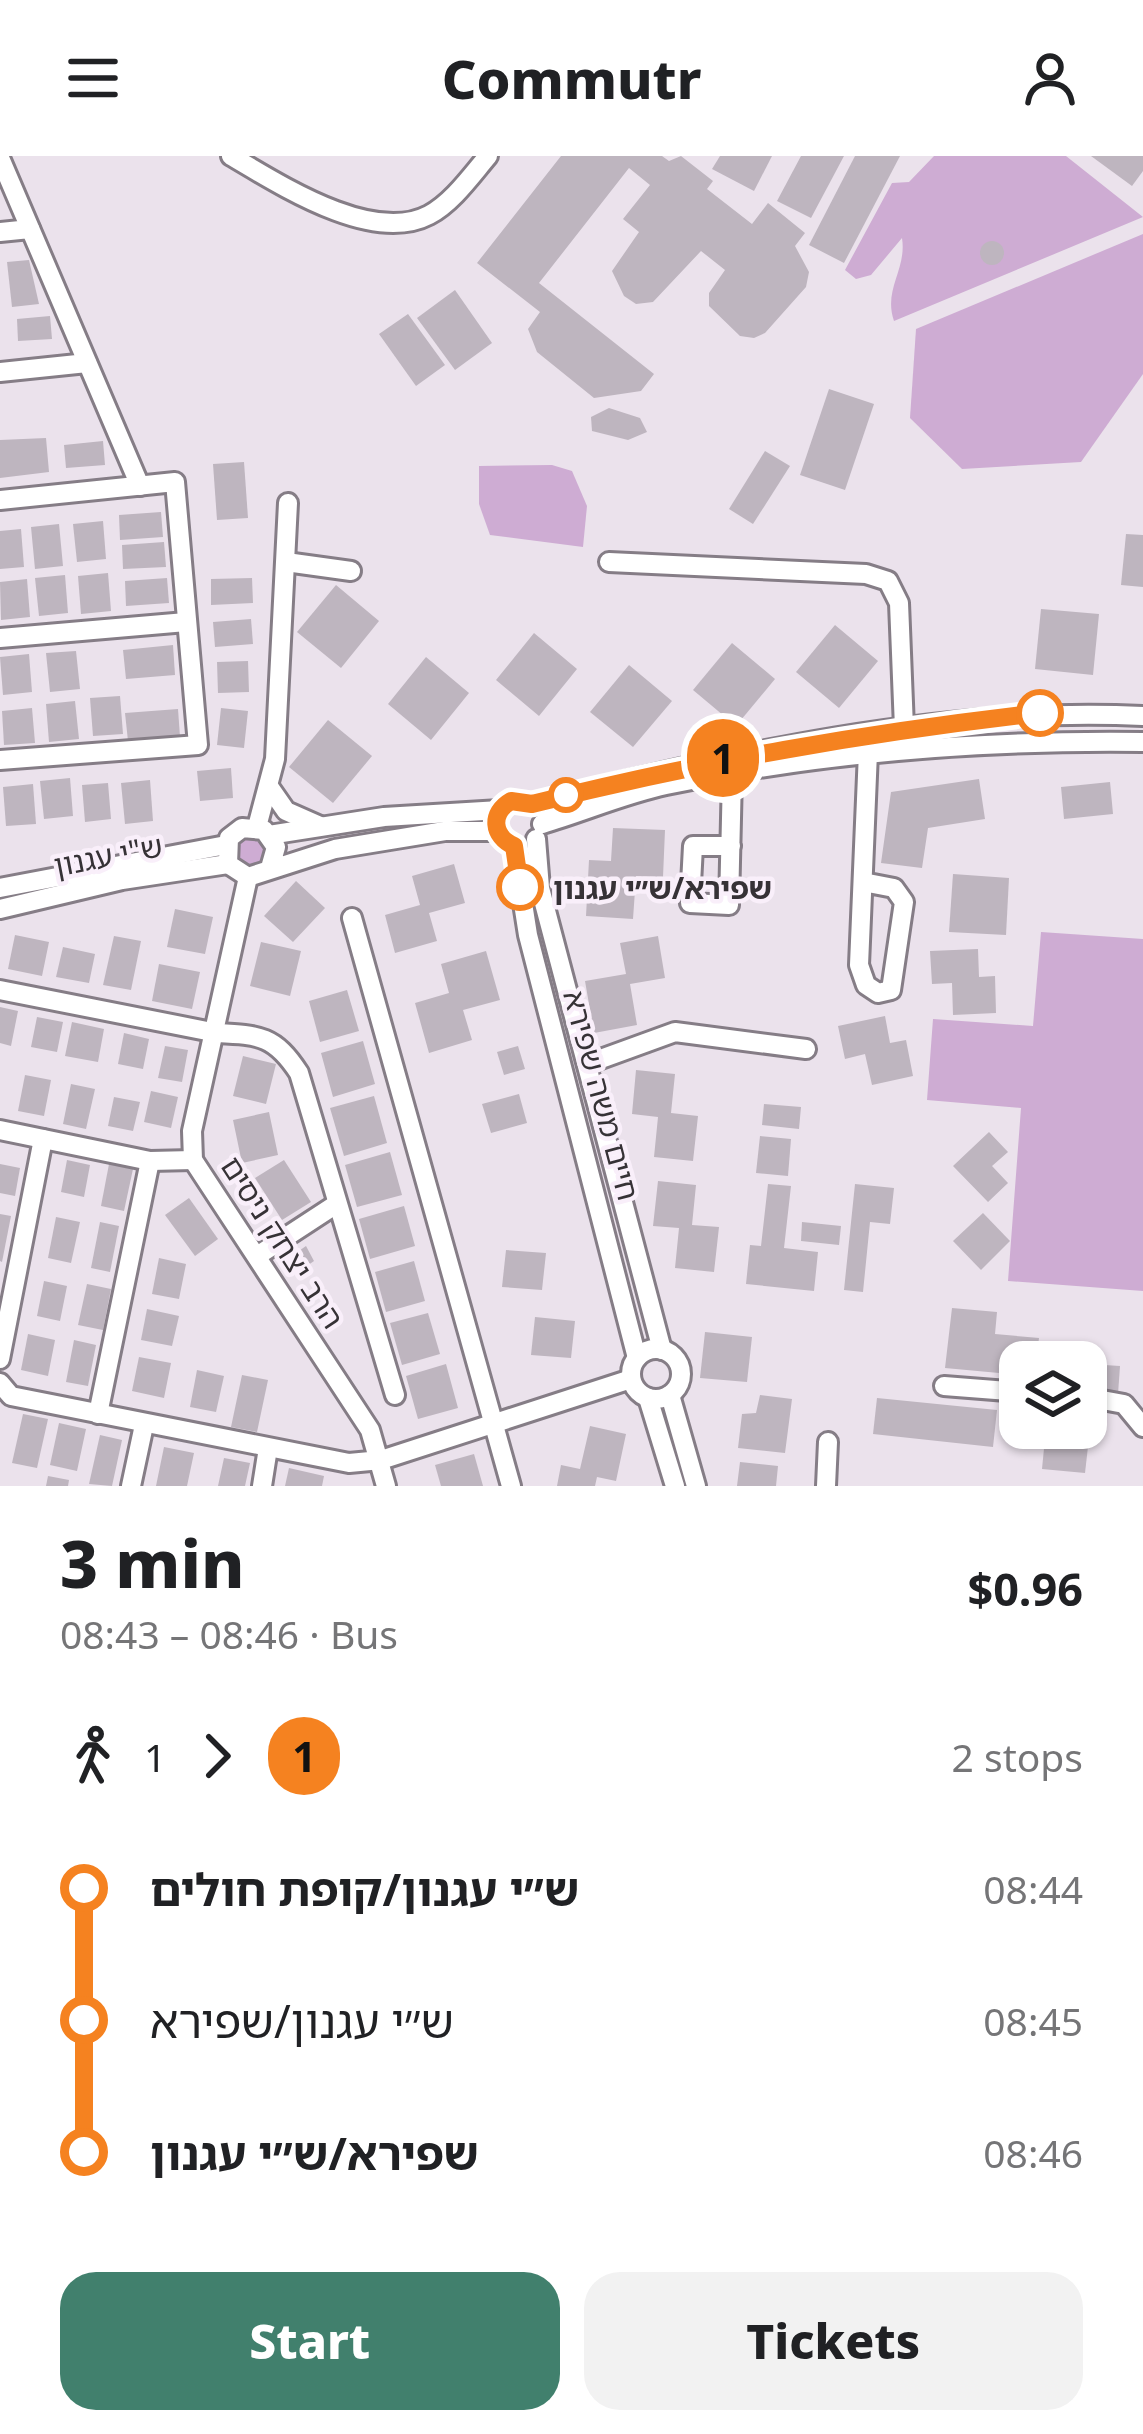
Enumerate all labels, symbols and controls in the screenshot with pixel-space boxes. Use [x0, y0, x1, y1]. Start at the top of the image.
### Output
text: Commutr [442, 41, 701, 115]
icon: menu [60, 45, 126, 111]
icon: person [1017, 45, 1083, 111]
unlabelled marker [1018, 691, 1062, 735]
line badge: 1 [684, 719, 762, 797]
text: 1 [711, 729, 735, 786]
unlabelled marker [550, 779, 582, 811]
street label: ש"י עגנון [50, 824, 166, 886]
marker: שפירא/ש״י עגנון [498, 865, 542, 909]
place label: שפירא/ש״י עגנון [553, 867, 772, 908]
street label: חיים משה שפירא [554, 985, 650, 1205]
street label: הרב יצחק ניסים [212, 1148, 354, 1336]
map controls [999, 1341, 1107, 1449]
button: layers [999, 1341, 1107, 1449]
text: 3 min [60, 1517, 244, 1607]
text: $0.96 [967, 1558, 1083, 1619]
text: 08:43 – 08:46 · Bus [60, 1607, 398, 1660]
icon: walk [60, 1723, 126, 1789]
icon: forward [184, 1723, 250, 1789]
text: 1 [292, 1727, 316, 1784]
text: 1 [144, 1730, 166, 1783]
text: 2 stops [952, 1730, 1083, 1783]
text: ש״י עגנון/קופת חולים [150, 1858, 579, 1919]
text: 08:44 [983, 1862, 1083, 1915]
text: ש״י עגנון/שפירא [150, 1990, 454, 2051]
text: 08:45 [983, 1994, 1083, 2047]
text: שפירא/ש״י עגנון [150, 2122, 479, 2183]
text: 08:46 [983, 2126, 1083, 2179]
button: Start [60, 2272, 560, 2410]
button: Tickets [584, 2272, 1083, 2410]

